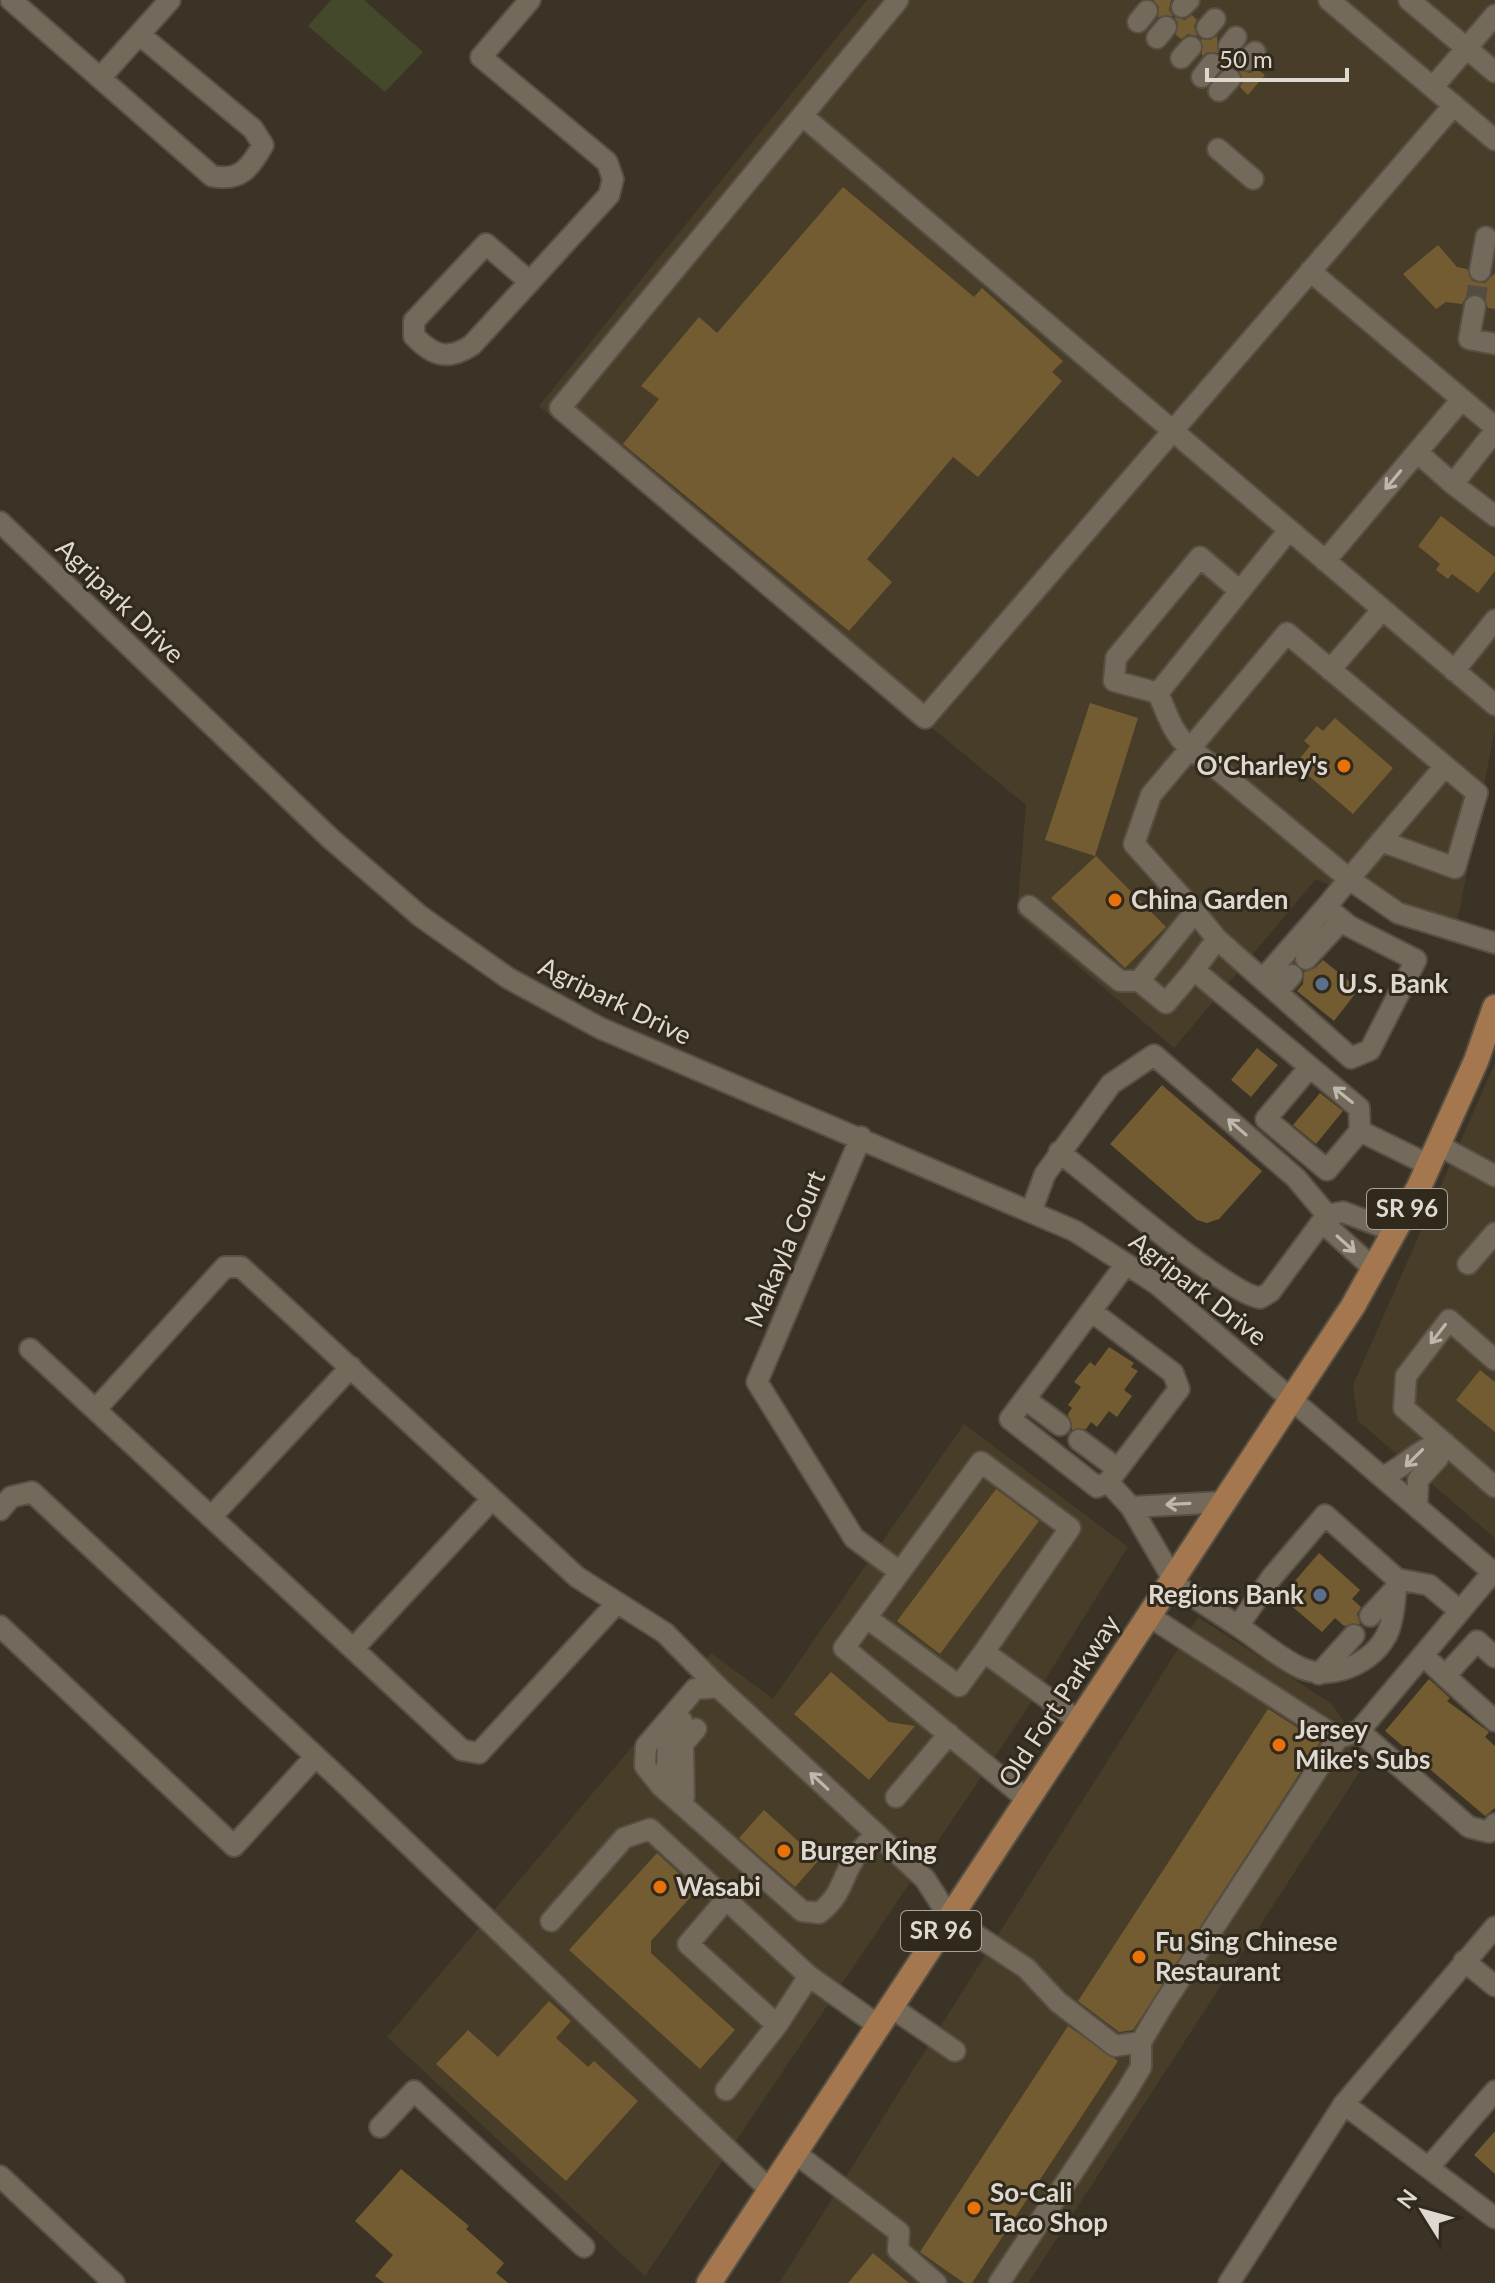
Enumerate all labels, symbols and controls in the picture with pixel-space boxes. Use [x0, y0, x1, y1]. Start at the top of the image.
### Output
scale bar [1207, 32, 1347, 82]
text: 50 m [1219, 44, 1273, 73]
one-way arrow [1384, 469, 1402, 490]
street label: Agripark Drive [50, 531, 191, 669]
place label: O'Charley's [1196, 749, 1328, 781]
marker: O'Charley's [1335, 757, 1353, 775]
place label: China Garden [1131, 883, 1288, 915]
marker: China Garden [1106, 891, 1124, 909]
street label: Agripark Drive [534, 949, 697, 1051]
place label: U.S. Bank [1338, 967, 1449, 999]
marker: U.S. Bank [1313, 975, 1331, 993]
one-way arrow [1333, 1086, 1354, 1104]
one-way arrow [1227, 1118, 1247, 1136]
street label: Makayla Court [737, 1165, 832, 1332]
road number: SR 96 [1367, 1189, 1447, 1229]
street label: Agripark Drive [1124, 1225, 1274, 1352]
one-way arrow [1335, 1234, 1355, 1252]
one-way arrow [1430, 1323, 1447, 1344]
one-way arrow [1404, 1448, 1424, 1467]
one-way arrow [1165, 1497, 1192, 1512]
place label: Regions Bank [1148, 1578, 1304, 1610]
marker: Regions Bank [1311, 1586, 1329, 1604]
street label: Old Fort Parkway [991, 1608, 1126, 1793]
place label: Jersey Mike's Subs [1295, 1713, 1430, 1775]
marker: Jersey Mike's Subs [1270, 1736, 1288, 1754]
one-way arrow [810, 1772, 830, 1790]
place label: Burger King [800, 1834, 937, 1866]
marker: Burger King [775, 1842, 793, 1860]
place label: Wasabi [676, 1870, 761, 1902]
marker: Wasabi [651, 1878, 669, 1896]
road number: SR 96 [901, 1911, 981, 1951]
place label: Fu Sing Chinese Restaurant [1155, 1925, 1338, 1987]
marker: Fu Sing Chinese Restaurant [1130, 1948, 1148, 1966]
north arrow [1383, 2171, 1463, 2251]
place label: So-Cali Taco Shop [990, 2176, 1108, 2238]
text: N [1391, 2184, 1423, 2214]
marker: So-Cali Taco Shop [965, 2199, 983, 2217]

